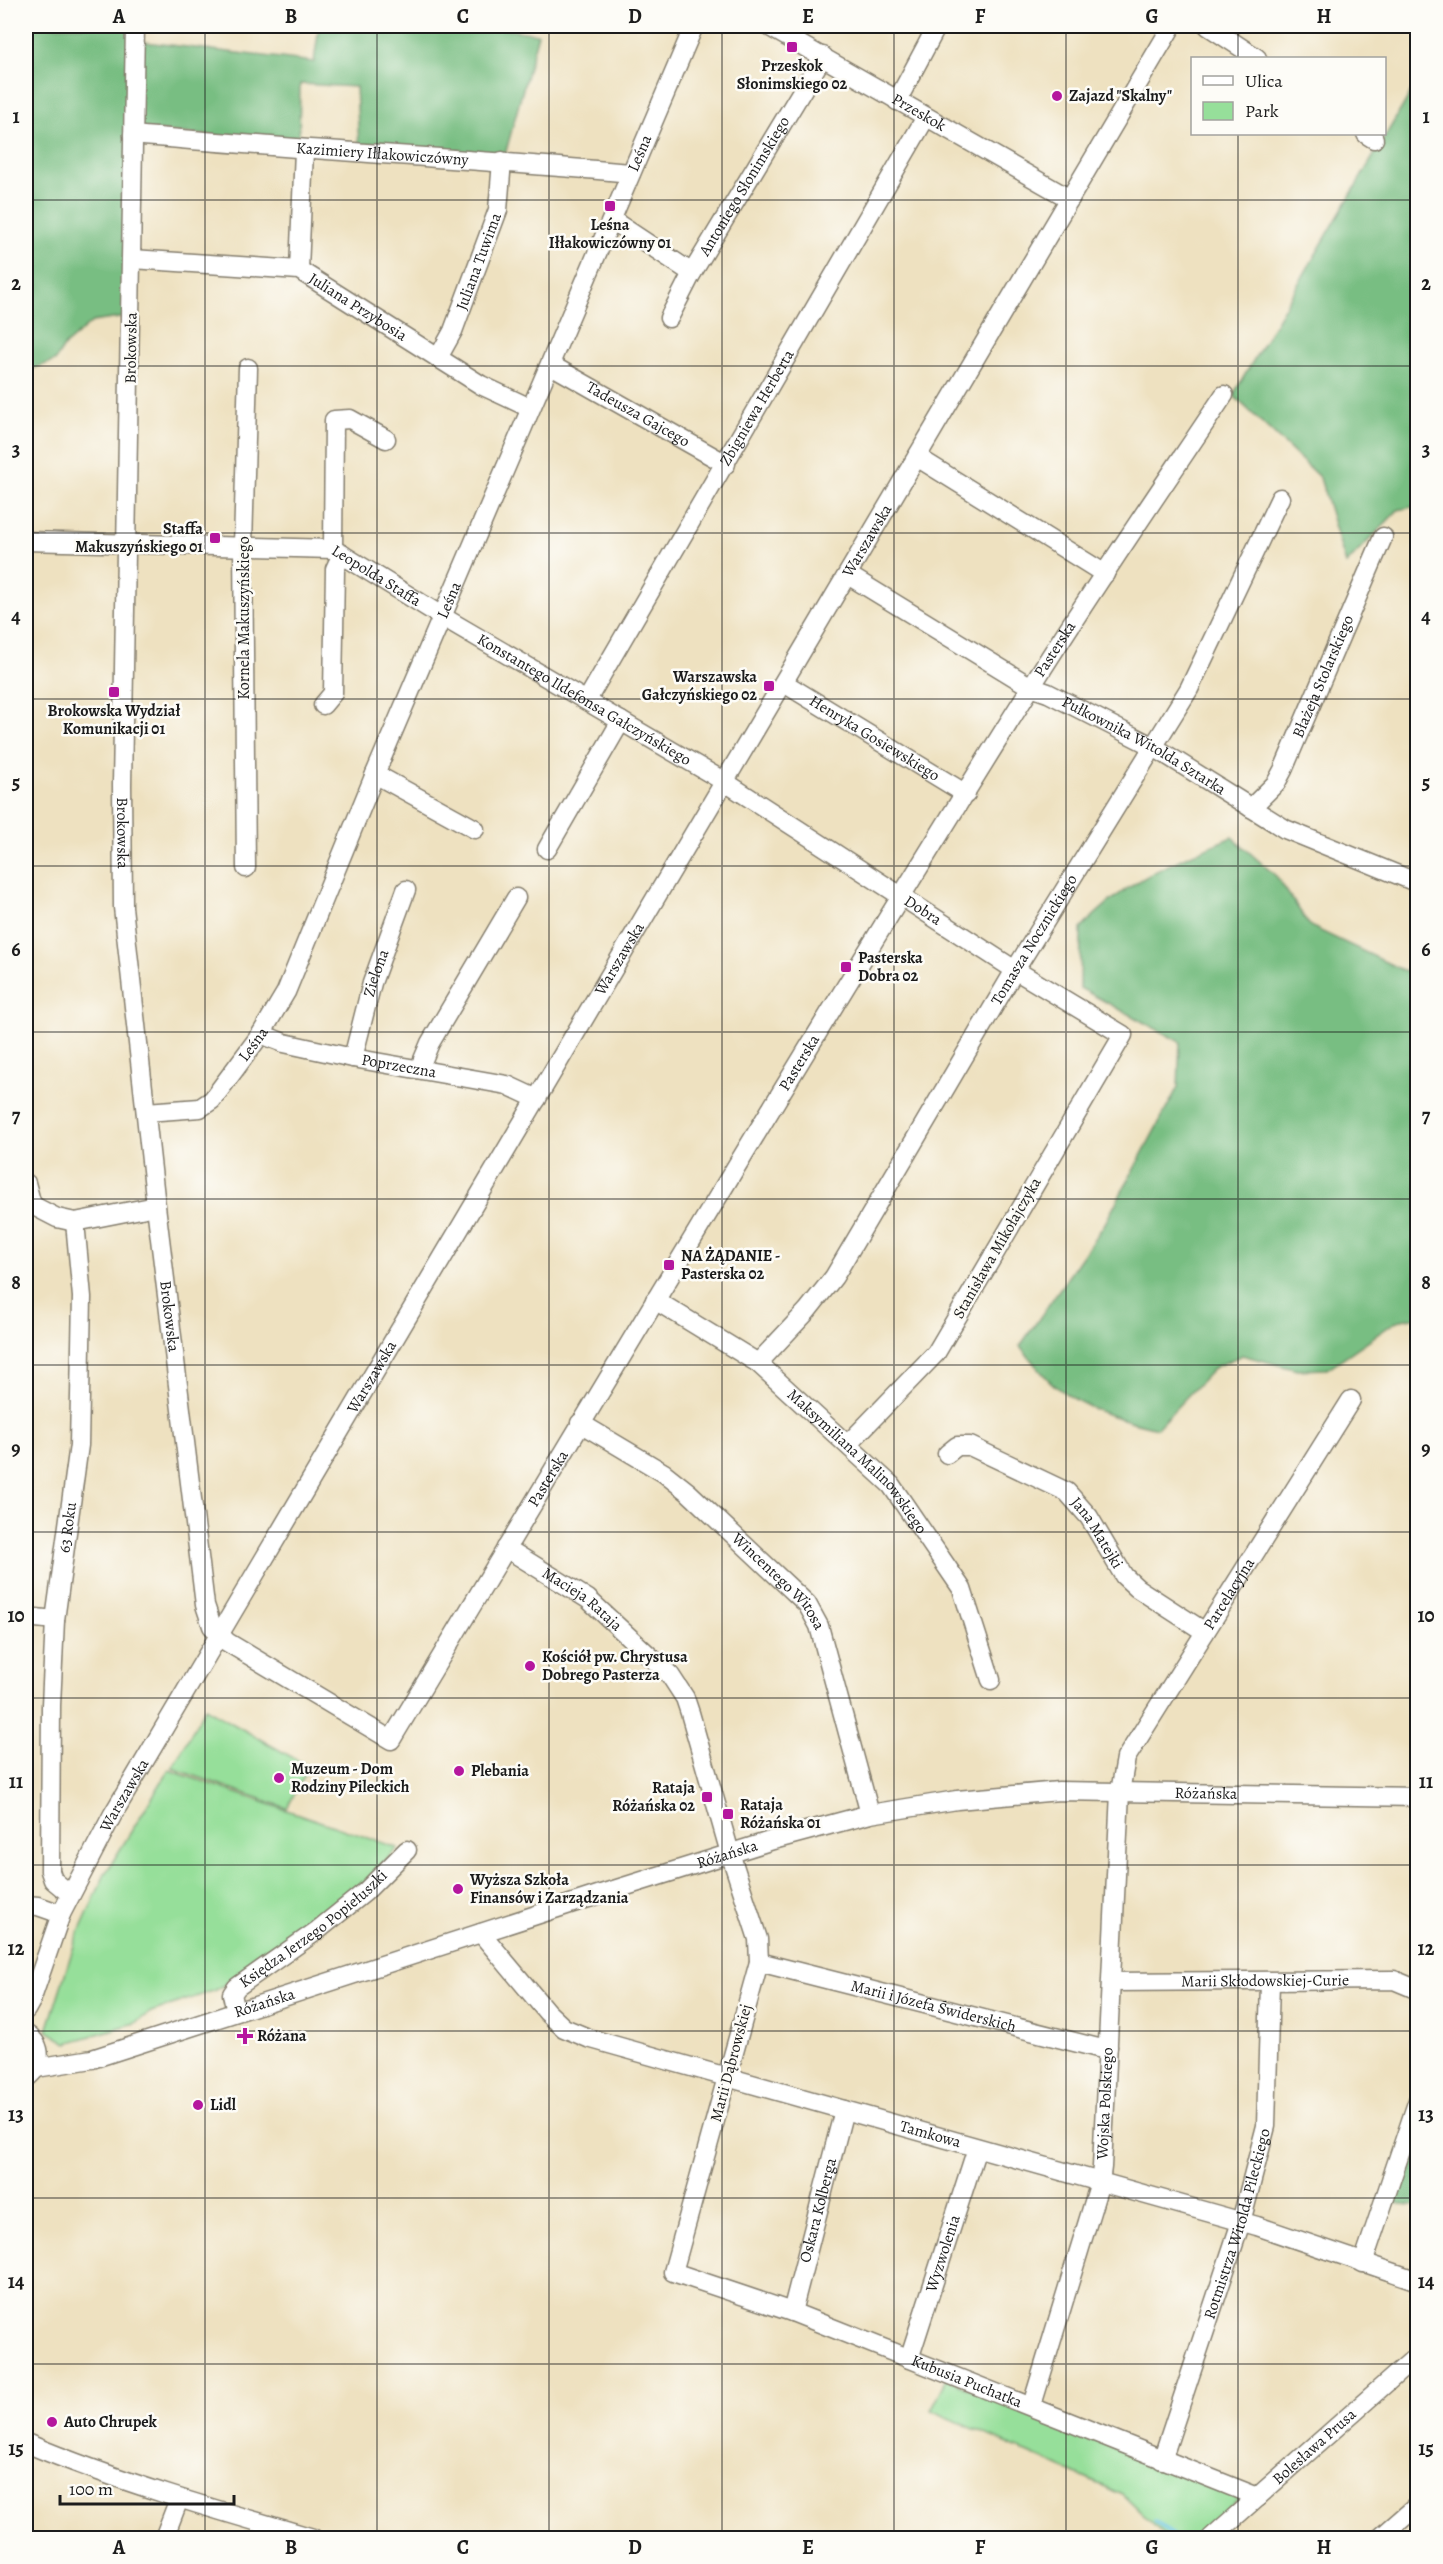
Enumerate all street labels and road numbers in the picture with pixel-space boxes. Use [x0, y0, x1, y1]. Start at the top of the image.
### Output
street label: Przeskok [888, 88, 950, 137]
street label: Antoniego Słonimskiego [693, 112, 795, 261]
street label: Leśna [622, 131, 658, 175]
street label: Kazimiery Iłłakowiczówny [295, 137, 470, 171]
street label: Juliana Tuwima [451, 209, 507, 313]
street label: Juliana Przybosia [304, 268, 412, 347]
street label: Brokowska [119, 312, 143, 384]
street label: Zbigniewa Herberta [714, 345, 800, 470]
street label: Tadeusza Gajcego [582, 376, 694, 452]
street label: Warszawska [837, 500, 898, 582]
street label: Kornela Makuszyńskiego [233, 536, 255, 700]
street label: Leopolda Staffa [327, 540, 426, 612]
street label: Leśna [432, 578, 467, 622]
street label: Błażeja Stolarskiego [1287, 611, 1359, 741]
street label: Pasterska [1029, 617, 1081, 682]
street label: Konstantego Ildefonsa Gałczyńskiego [473, 628, 695, 771]
street label: Henryka Gosiewskiego [805, 690, 944, 786]
street label: Pułkownika Witolda Sztarka [1058, 691, 1231, 801]
street label: Brokowska [111, 797, 134, 869]
street label: Tomasza Nocznickiego [986, 870, 1083, 1009]
street label: Dobra [900, 890, 946, 931]
street label: Warszawska [589, 918, 650, 1000]
street label: Zielona [358, 946, 395, 999]
street label: Leśna [233, 1023, 274, 1066]
street label: Pasterska [774, 1030, 825, 1095]
street label: Poprzeczna [360, 1049, 439, 1084]
street label: Stanisława Mikołajczyka [948, 1173, 1047, 1323]
street label: Brokowska [154, 1279, 185, 1354]
street label: Warszawska [341, 1336, 402, 1418]
street label: Maksymiliana Malinowskiego [782, 1384, 932, 1538]
street label: Pasterska [523, 1446, 574, 1511]
street label: Jana Matejki [1065, 1492, 1128, 1573]
street label: 63 Roku [53, 1500, 82, 1554]
street label: Wincentego Witosa [726, 1527, 830, 1634]
street label: Parcelacyjna [1198, 1553, 1260, 1634]
street label: Macieja Rataja [538, 1562, 627, 1637]
street label: Warszawska [94, 1754, 155, 1836]
street label: Różańska [1174, 1782, 1238, 1805]
street label: Różańska [694, 1834, 761, 1874]
street label: Księdza Jerzego Popiełuszki [235, 1865, 392, 1993]
street label: Marii Skłodowskiej-Curie [1181, 1969, 1349, 1993]
street label: Marii i Józefa Świderskich [848, 1975, 1019, 2038]
street label: Różańska [231, 1983, 298, 2023]
street label: Marii Dąbrowskiej [705, 2002, 757, 2124]
street label: Wojska Polskiego [1091, 2047, 1119, 2161]
street label: Tamkowa [897, 2115, 964, 2153]
street label: Rotmistrza Witolda Pileckiego [1199, 2126, 1276, 2322]
street label: Oskara Kolberga [794, 2155, 842, 2265]
street label: Wyzwolenia [920, 2211, 966, 2296]
street label: Kubusia Puchatka [908, 2349, 1026, 2413]
street label: Bolesława Prusa [1268, 2403, 1362, 2490]

